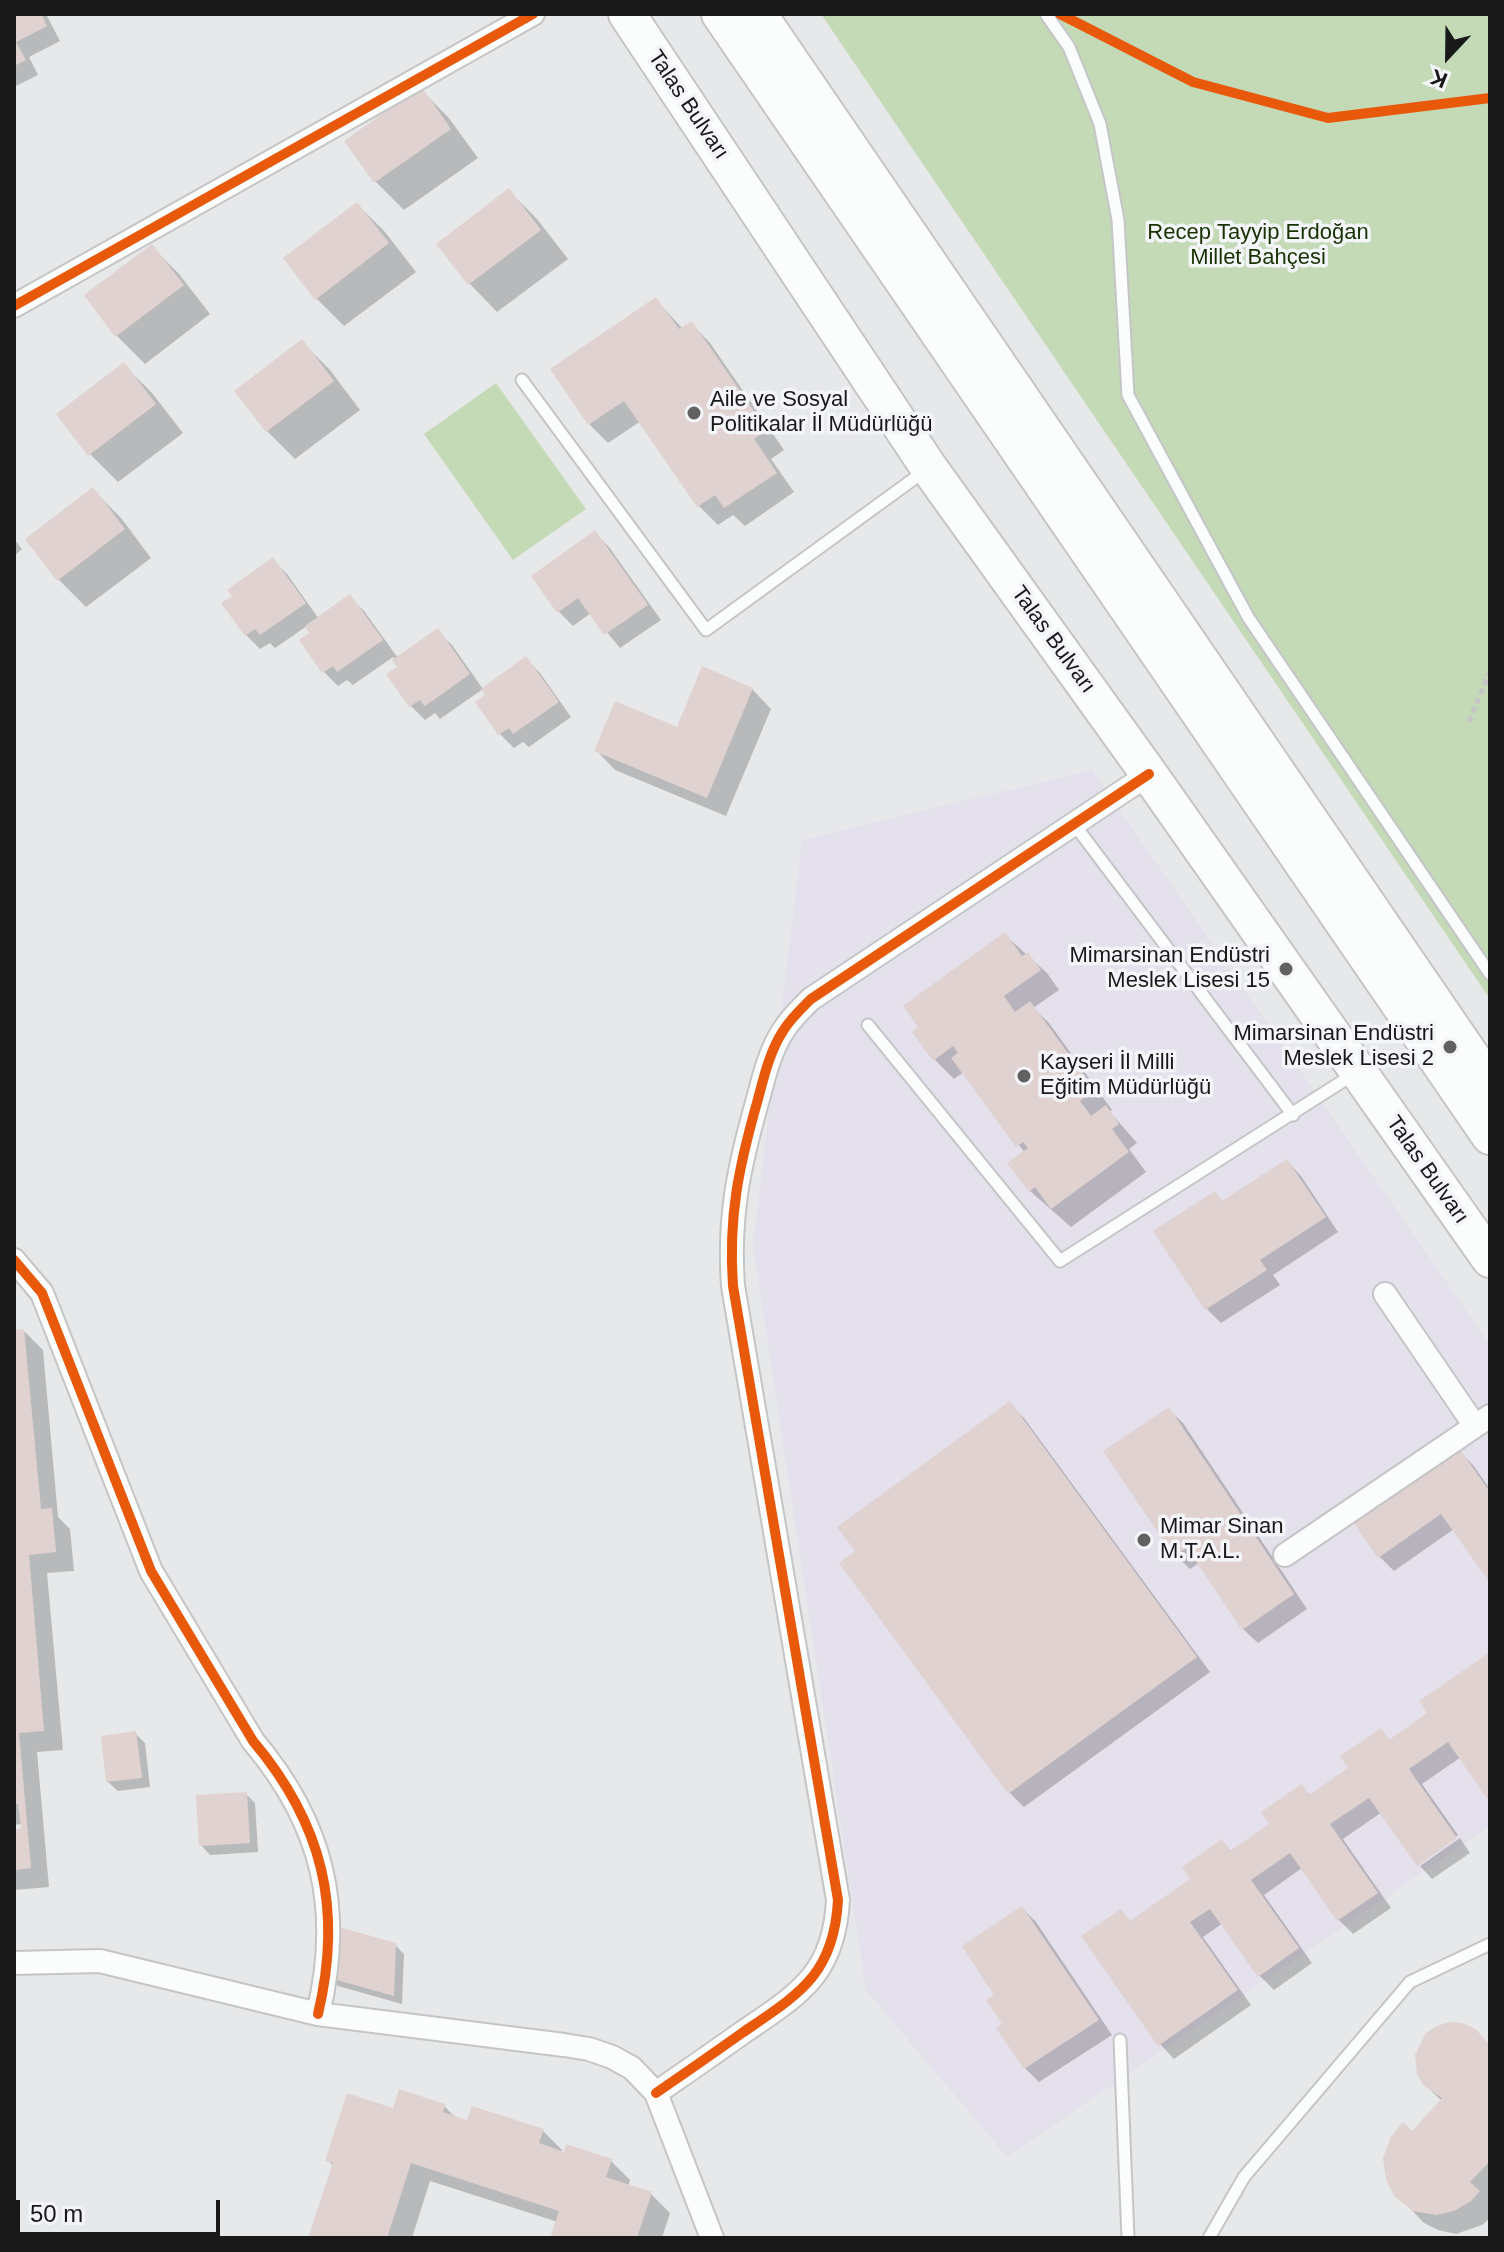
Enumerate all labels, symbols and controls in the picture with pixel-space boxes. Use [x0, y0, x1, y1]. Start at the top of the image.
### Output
north arrow [1408, 16, 1488, 96]
street label: Talas Bulvarı [642, 45, 734, 165]
text: K [1427, 64, 1451, 93]
park label: Recep Tayyip Erdoğan Millet Bahçesi [1147, 220, 1369, 272]
place label: Aile ve Sosyal Politikalar İl Müdürlüğü [710, 387, 933, 438]
marker: Aile ve Sosyal Politikalar İl Müdürlüğü [685, 404, 703, 422]
street label: Talas Bulvarı [1005, 581, 1101, 699]
place label: Mimarsinan Endüstri Meslek Lisesi 15 [1069, 943, 1270, 994]
marker: Mimarsinan Endüstri Meslek Lisesi 15 [1277, 960, 1295, 978]
place label: Mimarsinan Endüstri Meslek Lisesi 2 [1233, 1021, 1434, 1072]
marker: Mimarsinan Endüstri Meslek Lisesi 2 [1441, 1038, 1459, 1056]
place label: Kayseri İl Milli Eğitim Müdürlüğü [1040, 1050, 1211, 1102]
marker: Kayseri İl Milli Eğitim Müdürlüğü [1015, 1067, 1033, 1085]
street label: Talas Bulvarı [1380, 1111, 1474, 1229]
place label: Mimar Sinan M.T.A.L. [1160, 1514, 1283, 1566]
marker: Mimar Sinan M.T.A.L. [1135, 1531, 1153, 1549]
scale bar [20, 2184, 224, 2234]
text: 50 m [30, 2200, 83, 2227]

